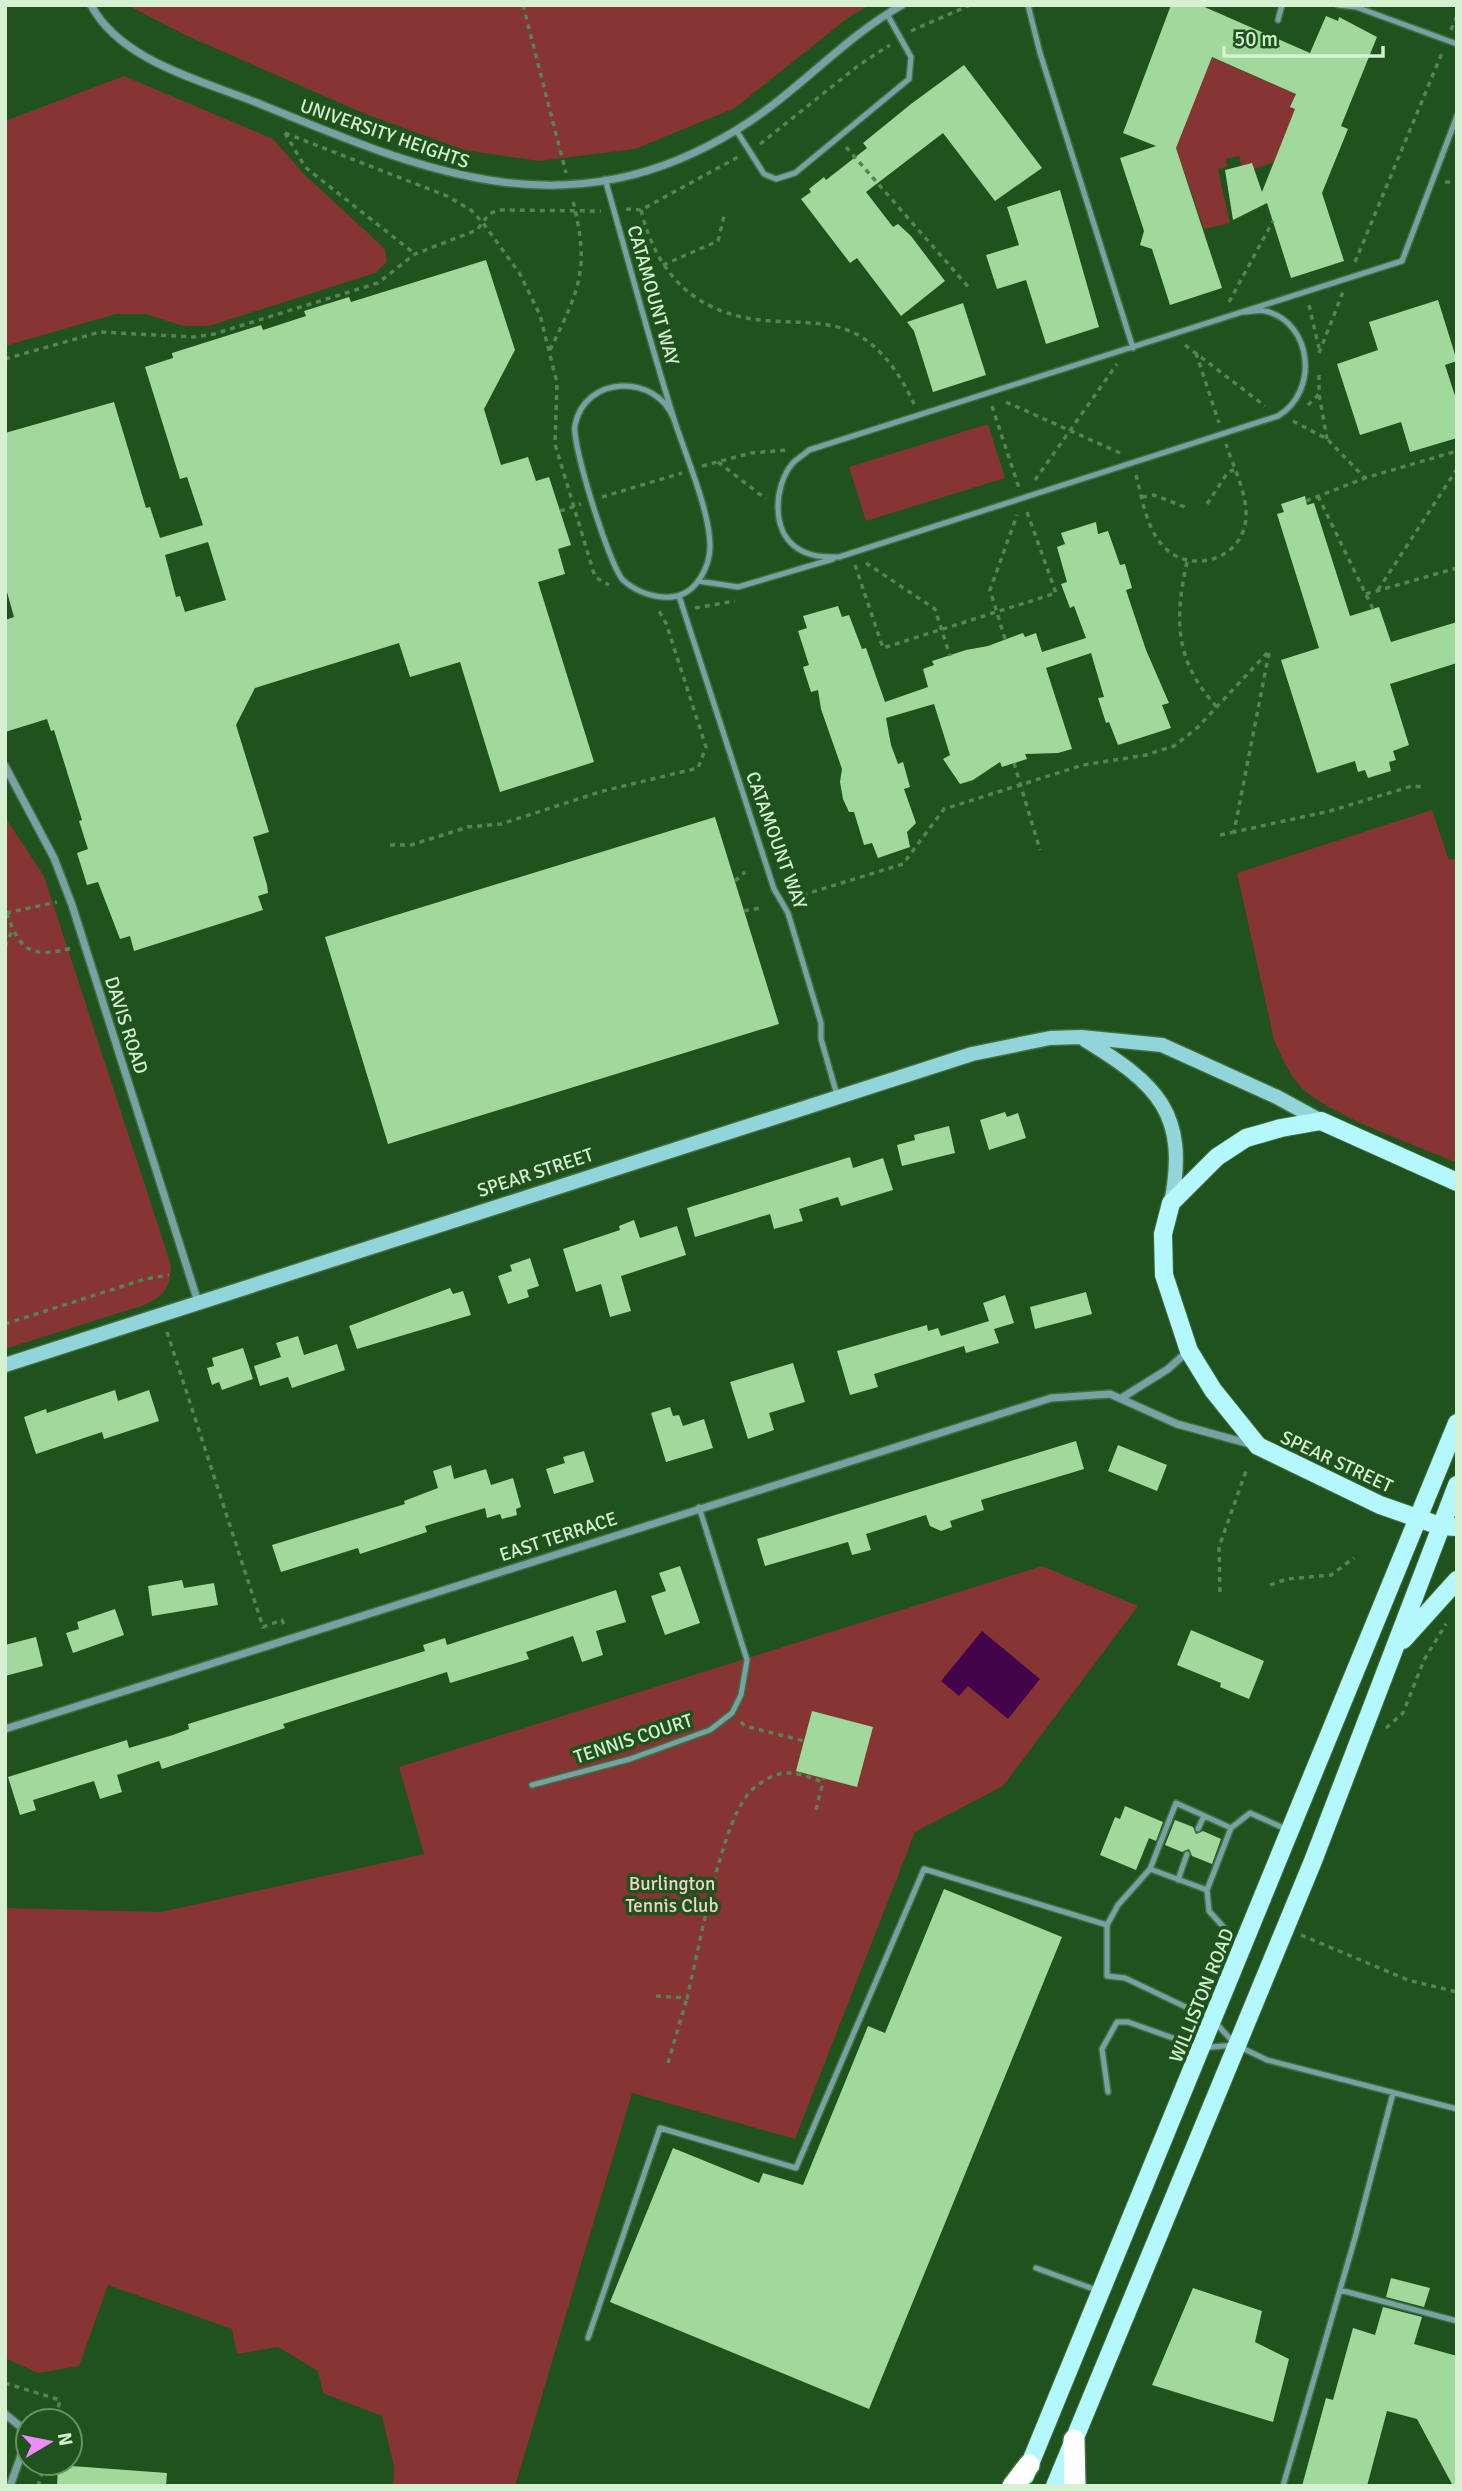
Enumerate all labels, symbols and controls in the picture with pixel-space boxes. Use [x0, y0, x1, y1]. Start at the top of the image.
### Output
scale bar [1224, 14, 1383, 58]
text: 50 m [1234, 26, 1278, 52]
street label: UNIVERSITY HEIGHTS [297, 94, 473, 174]
street label: CATAMOUNT WAY [622, 222, 685, 368]
street label: CATAMOUNT WAY [740, 768, 812, 913]
street label: DAVIS ROAD [99, 973, 153, 1077]
street label: SPEAR STREET [474, 1143, 597, 1203]
street label: SPEAR STREET [1277, 1425, 1397, 1499]
street label: EAST TERRACE [496, 1507, 620, 1567]
street label: TENNIS COURT [571, 1708, 696, 1769]
park label: Burlington Tennis Club [626, 1872, 718, 1918]
street label: WILLISTON ROAD [1164, 1925, 1240, 2066]
north arrow [14, 2407, 84, 2477]
text: N [52, 2431, 78, 2448]

